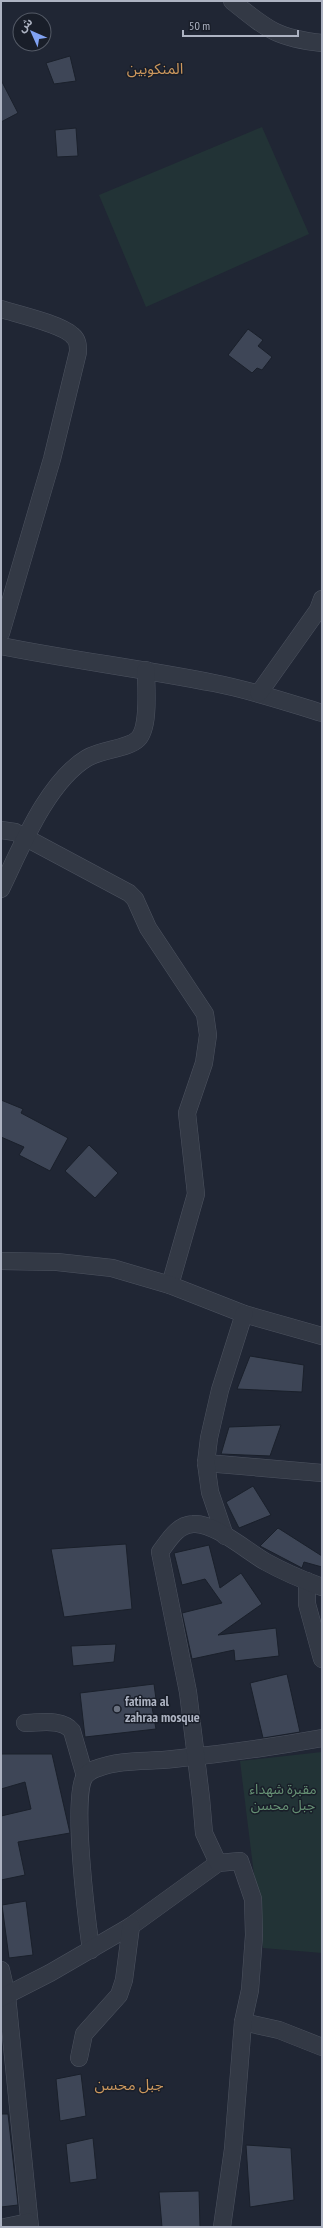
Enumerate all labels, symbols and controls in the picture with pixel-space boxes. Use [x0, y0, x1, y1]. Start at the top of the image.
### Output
north arrow [12, 12, 52, 52]
scale bar [183, 12, 298, 38]
text: ش [15, 15, 35, 35]
text: 50 m [189, 18, 210, 33]
district label: المنكوبين [127, 59, 183, 78]
place label: fatima al zahraa mosque [125, 1692, 200, 1726]
marker: fatima al zahraa mosque [112, 1704, 122, 1714]
park label: مقبرة شهداء جبل محسن [249, 1780, 317, 1814]
district label: جبل محسن [94, 2075, 164, 2094]

